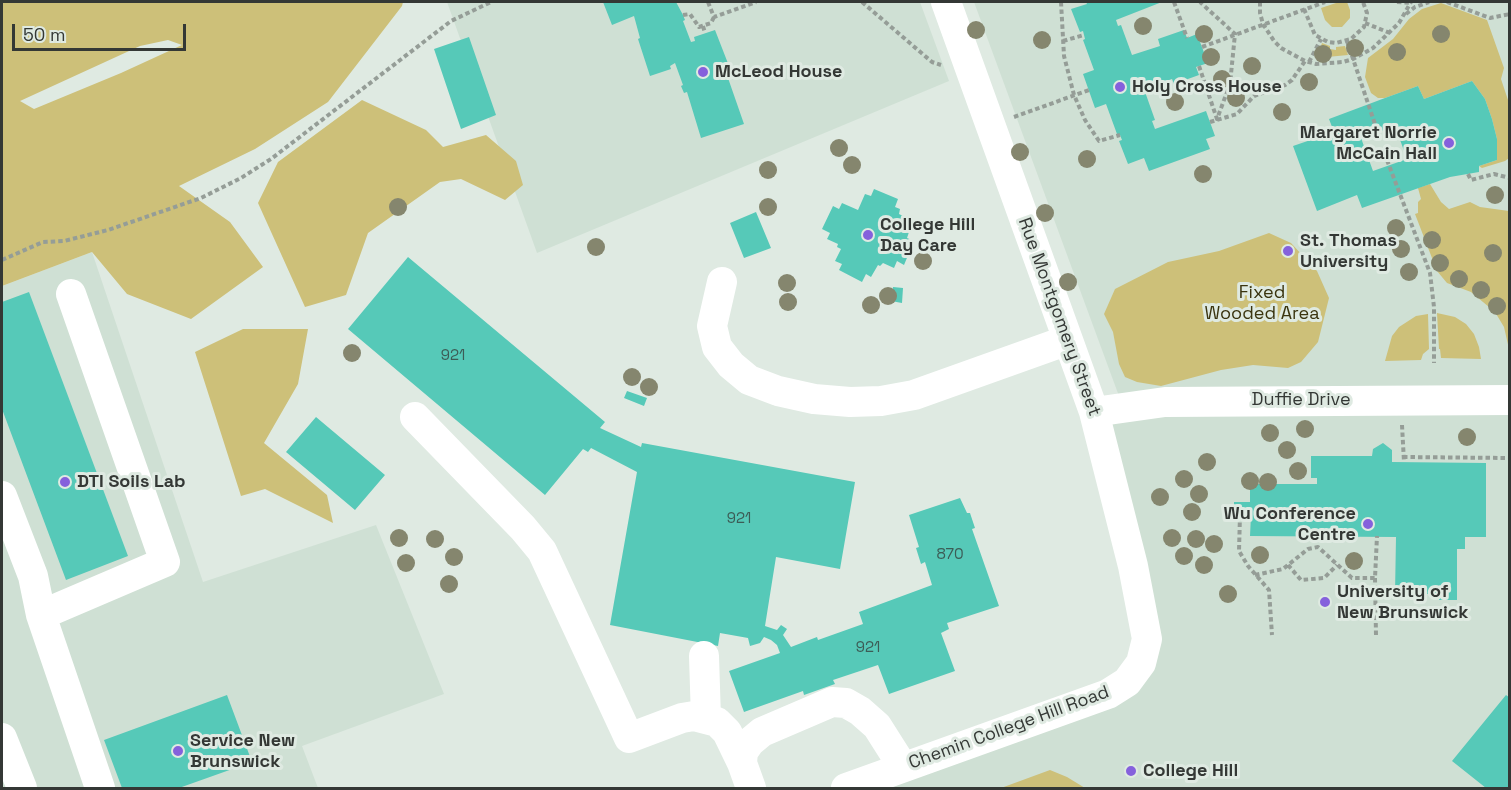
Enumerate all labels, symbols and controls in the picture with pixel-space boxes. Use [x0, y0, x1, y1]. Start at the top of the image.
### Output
scale bar [15, 12, 189, 50]
text: 50 m [23, 23, 65, 46]
place label: McLeod House [715, 61, 842, 83]
marker: McLeod House [696, 65, 710, 79]
place label: Holy Cross House [1132, 76, 1282, 98]
marker: Holy Cross House [1113, 80, 1127, 94]
place label: Margaret Norrie McCain Hall [1300, 122, 1437, 164]
marker: Margaret Norrie McCain Hall [1442, 136, 1456, 150]
place label: College Hill Day Care [880, 214, 975, 256]
street label: Rue Montgomery Street [1013, 215, 1105, 419]
marker: College Hill Day Care [861, 228, 875, 242]
place label: St. Thomas University [1300, 230, 1397, 272]
marker: St. Thomas University [1281, 244, 1295, 258]
park label: Fixed Wooded Area [1204, 282, 1320, 324]
house number: 921 [441, 347, 465, 365]
street label: Duffie Drive [1251, 389, 1351, 411]
place label: DTI Soils Lab [77, 471, 186, 493]
marker: DTI Soils Lab [58, 475, 72, 489]
place label: Wu Conference Centre [1224, 503, 1356, 546]
house number: 921 [727, 510, 751, 528]
marker: Wu Conference Centre [1361, 517, 1375, 531]
house number: 870 [936, 546, 964, 564]
place label: University of New Brunswick [1337, 581, 1468, 624]
marker: University of New Brunswick [1318, 595, 1332, 609]
house number: 921 [856, 639, 880, 657]
street label: Chemin College Hill Road [906, 682, 1112, 774]
place label: Service New Brunswick [190, 730, 295, 772]
marker: Service New Brunswick [171, 744, 185, 758]
place label: College Hill [1143, 760, 1238, 782]
marker: College Hill [1124, 764, 1138, 778]

